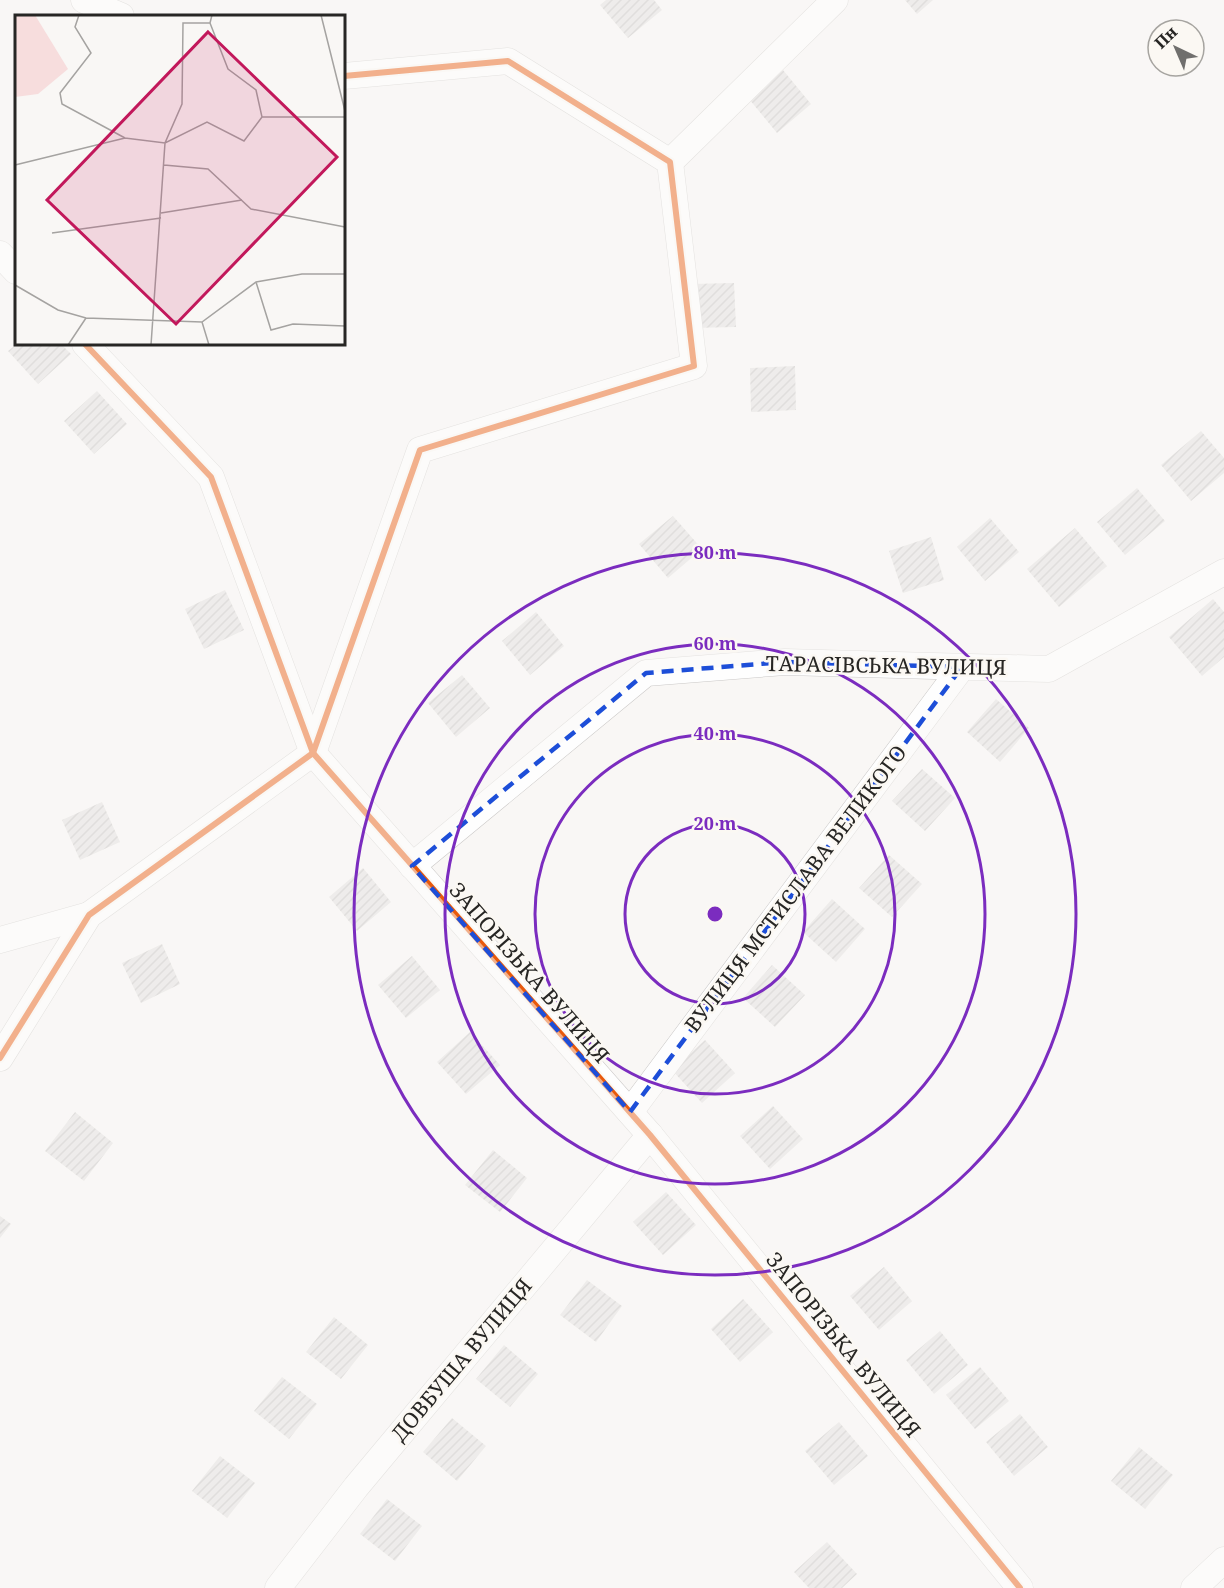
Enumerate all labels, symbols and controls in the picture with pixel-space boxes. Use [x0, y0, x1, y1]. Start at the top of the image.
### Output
inset map [15, 15, 345, 345]
north arrow [1146, 18, 1206, 78]
text: Пн [1149, 21, 1182, 53]
text: 80 m [694, 540, 737, 564]
text: 60 m [694, 631, 737, 655]
street label: ТАРАСІВСЬКА ВУЛИЦЯ [765, 649, 1007, 681]
text: 40 m [694, 721, 737, 745]
street label: ВУЛИЦЯ МСТИСЛАВА ВЕЛИКОГО [678, 739, 912, 1038]
text: 20 m [694, 811, 737, 835]
street label: ЗАПОРІЗЬКА ВУЛИЦЯ [444, 876, 616, 1069]
centre of rings [705, 904, 725, 924]
street label: ЗАПОРІЗЬКА ВУЛИЦЯ [760, 1246, 927, 1443]
street label: ДОВБУША ВУЛИЦЯ [385, 1272, 538, 1447]

